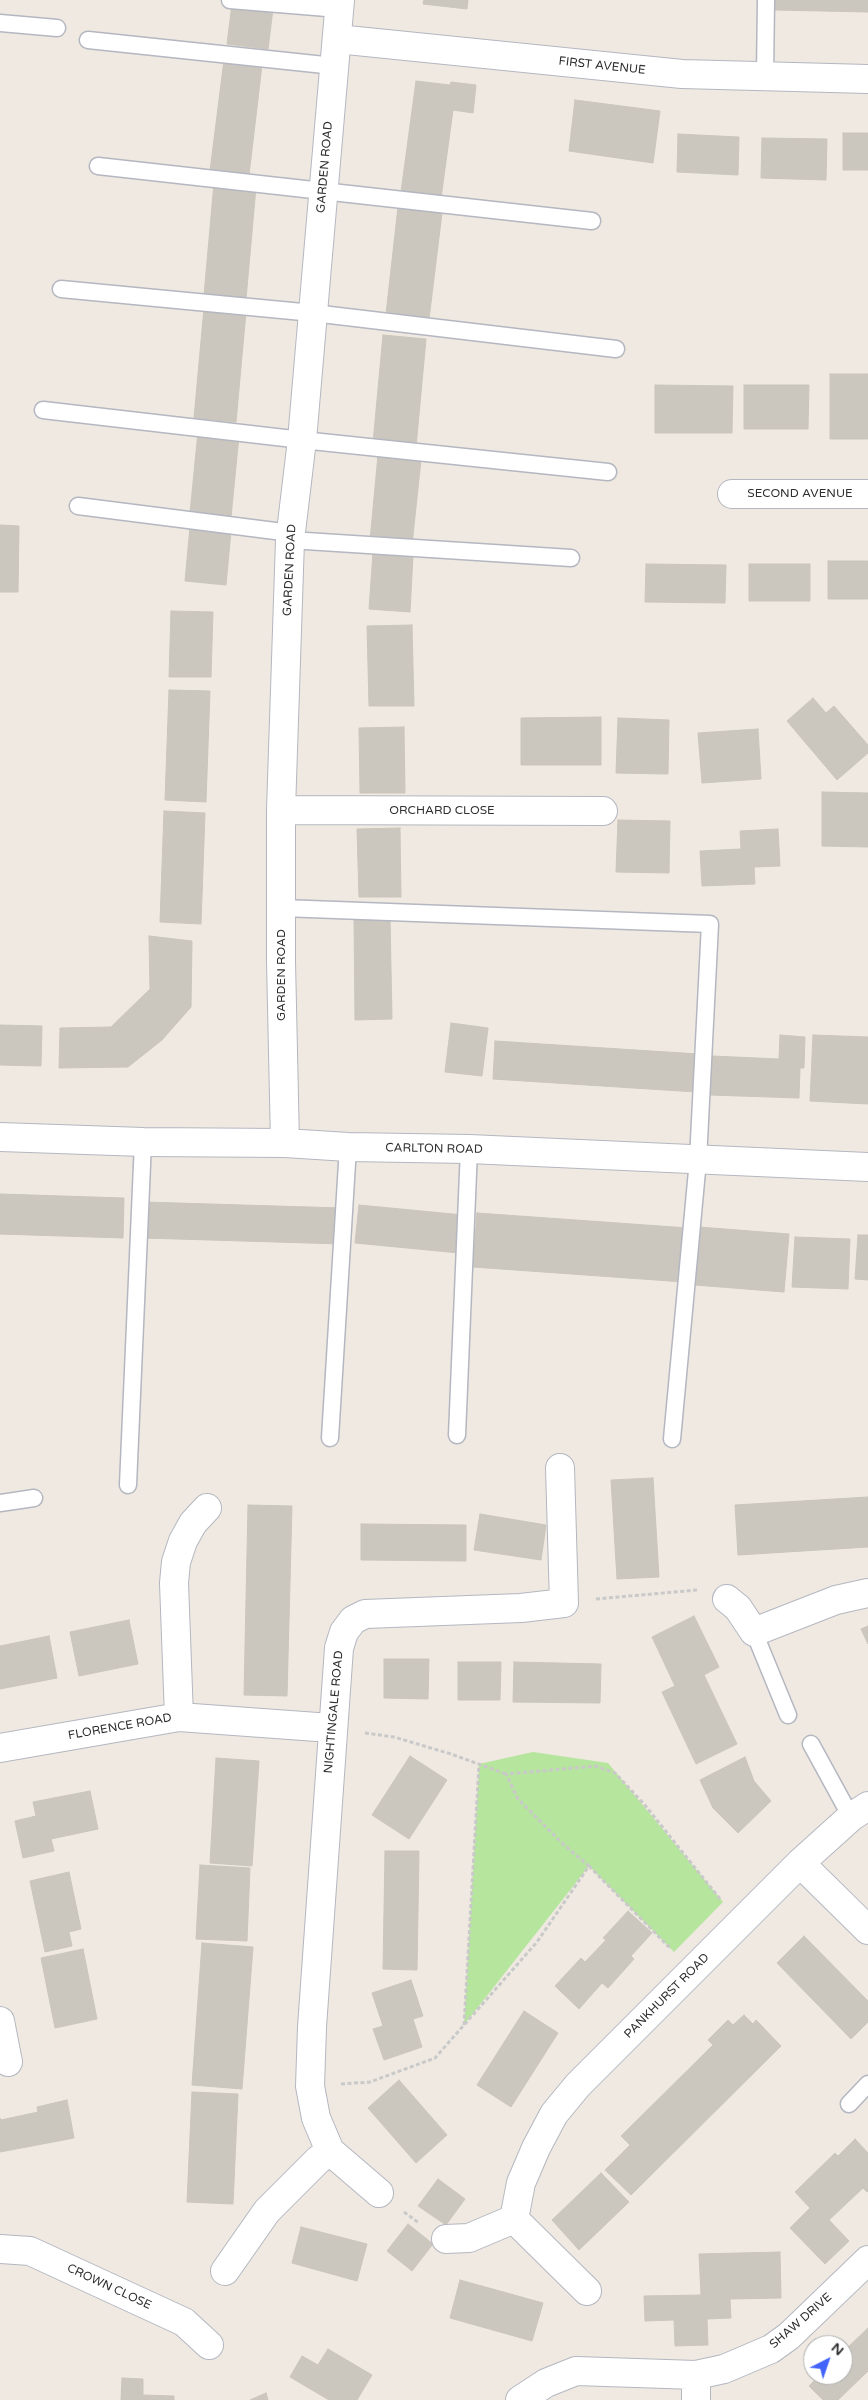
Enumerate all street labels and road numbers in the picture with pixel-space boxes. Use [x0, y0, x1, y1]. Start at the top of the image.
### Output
street label: FIRST AVENUE [558, 54, 646, 78]
street label: GARDEN ROAD [314, 121, 336, 213]
street label: SECOND AVENUE [747, 487, 853, 501]
street label: GARDEN ROAD [280, 524, 300, 616]
street label: ORCHARD CLOSE [389, 804, 495, 818]
street label: GARDEN ROAD [275, 929, 289, 1021]
street label: CARLTON ROAD [385, 1141, 483, 1157]
street label: NIGHTINGALE ROAD [321, 1650, 347, 1774]
street label: FLORENCE ROAD [67, 1711, 173, 1743]
street label: PANKHURST ROAD [621, 1950, 713, 2042]
street label: CROWN CLOSE [64, 2261, 154, 2313]
street label: SHAW DRIVE [767, 2290, 835, 2352]

